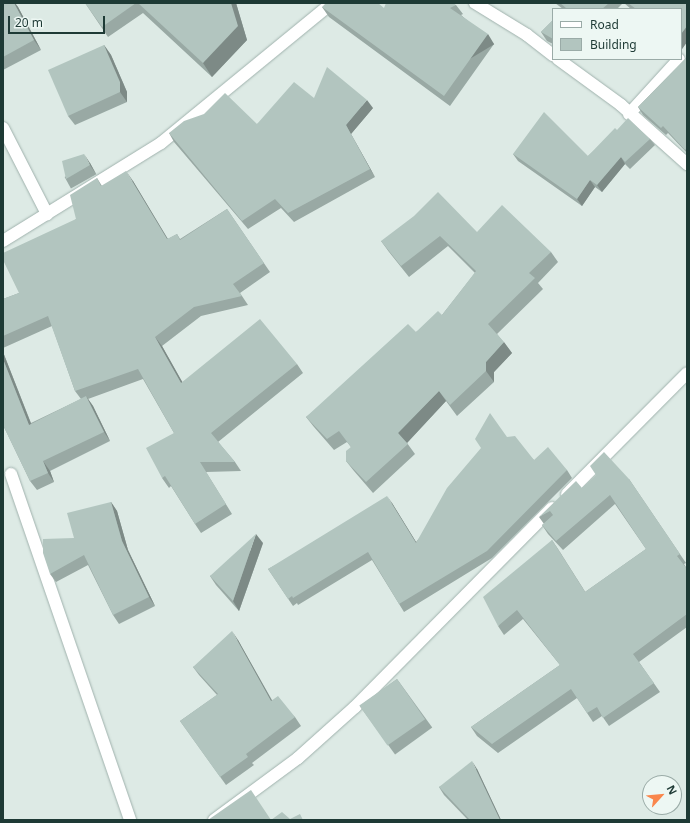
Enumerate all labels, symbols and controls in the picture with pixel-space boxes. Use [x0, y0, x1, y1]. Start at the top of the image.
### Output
scale bar [10, 8, 107, 34]
legend [552, 8, 682, 60]
text: 20 m [15, 14, 43, 31]
text: Road [590, 16, 619, 33]
text: Building [590, 36, 637, 53]
north arrow [642, 775, 682, 815]
text: N [664, 782, 681, 797]

